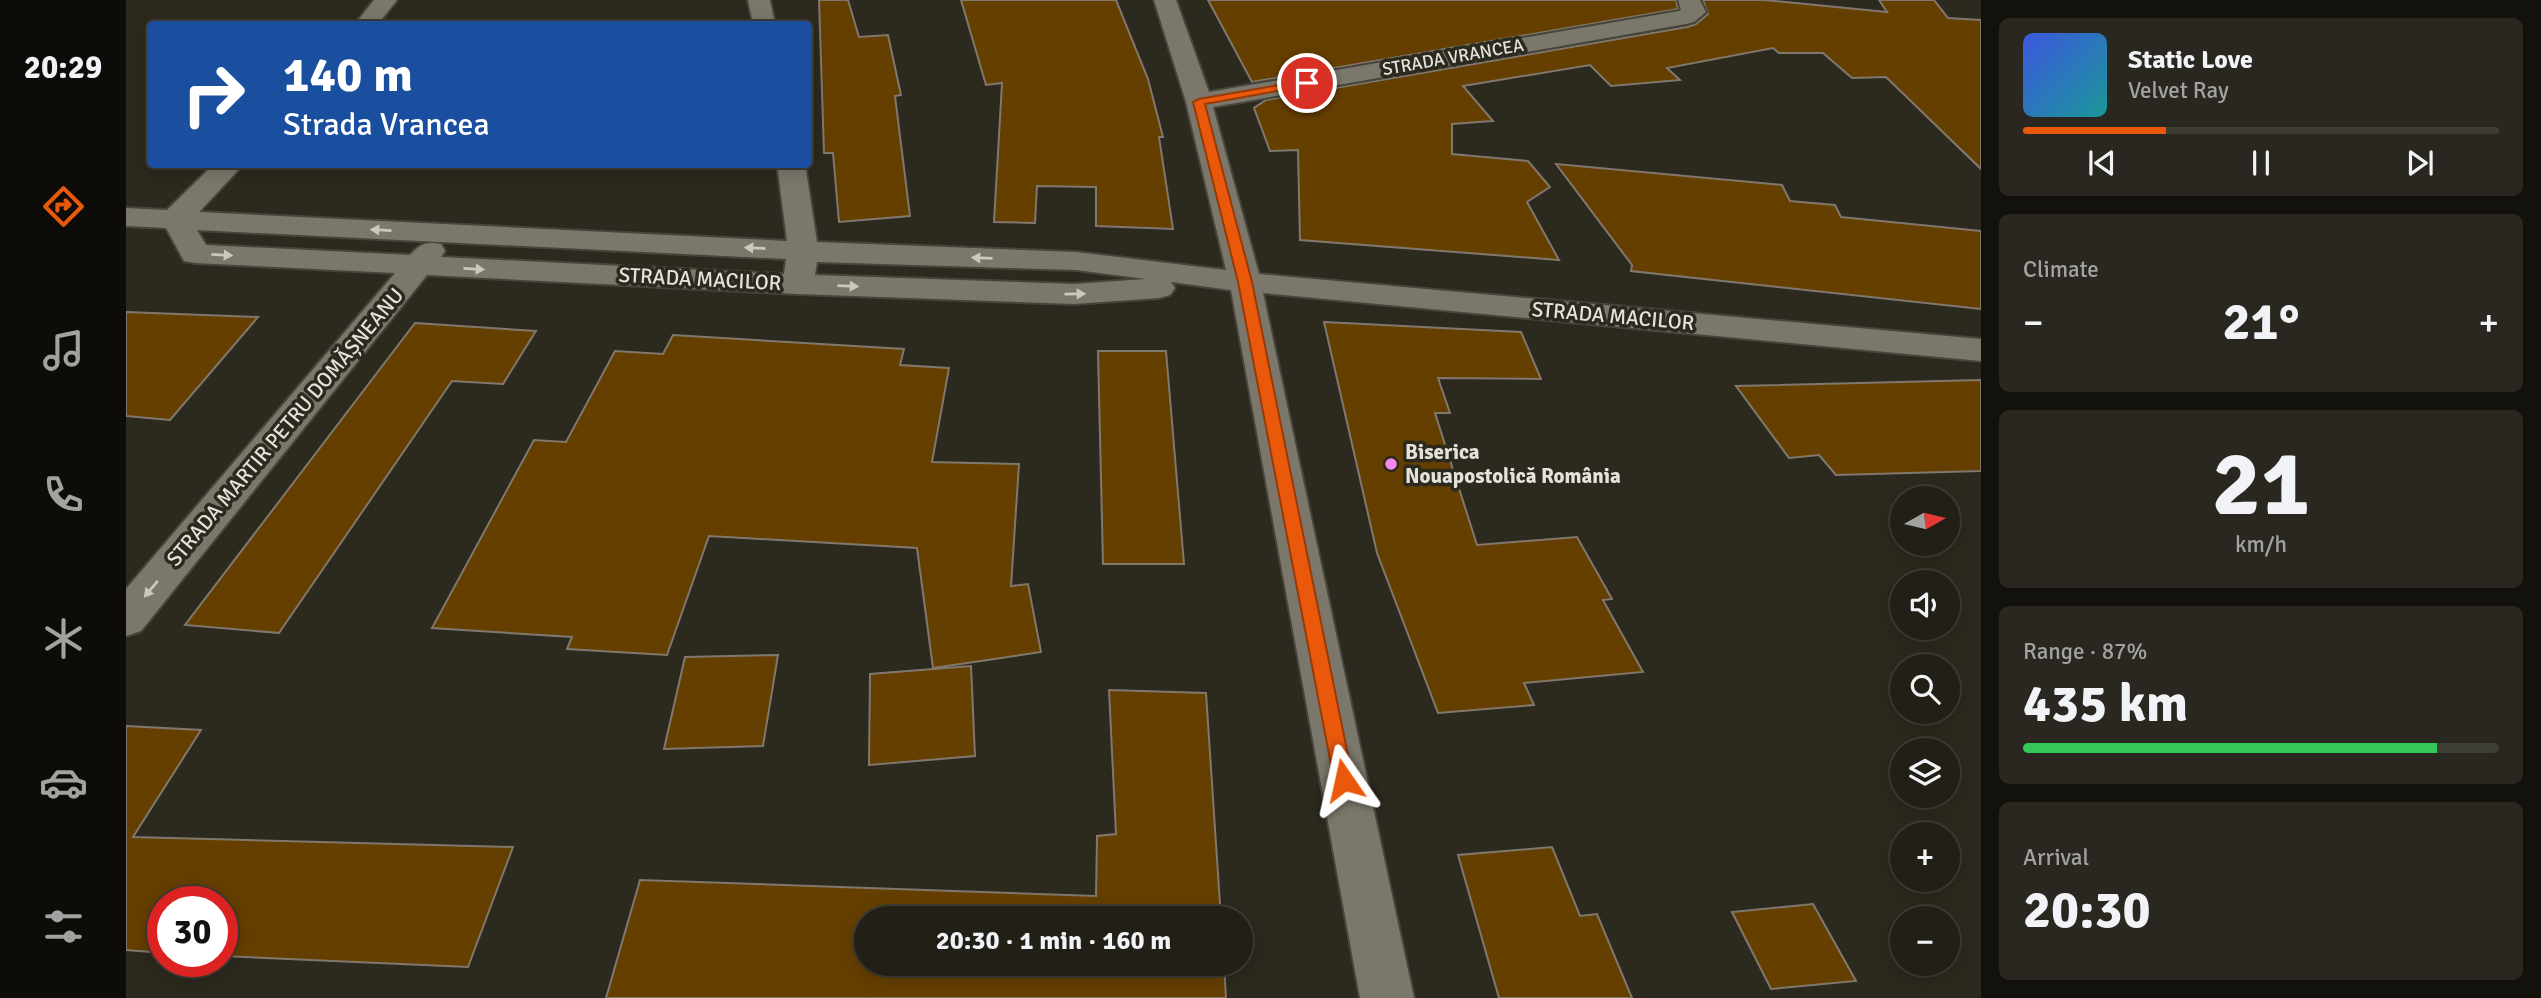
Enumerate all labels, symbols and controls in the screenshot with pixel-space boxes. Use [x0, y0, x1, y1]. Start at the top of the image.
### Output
street label: STRADA VRANCEA [1381, 34, 1525, 80]
text: Static Love [2128, 44, 2253, 76]
text: 140 m [283, 45, 413, 105]
text: 20:29 [24, 48, 102, 87]
icon: right [168, 49, 259, 140]
pin [1277, 53, 1337, 113]
icon: arrive [1288, 64, 1326, 102]
text: Velvet Ray [2128, 76, 2229, 105]
text: Strada Vrancea [283, 105, 490, 144]
icon: previous [2083, 144, 2121, 182]
icon: pause [2242, 144, 2280, 182]
icon: next [2401, 144, 2439, 182]
icon: directions [39, 182, 88, 231]
one-way arrow [369, 224, 391, 235]
one-way arrow [744, 243, 766, 254]
one-way arrow [212, 250, 234, 261]
one-way arrow [971, 252, 993, 263]
text: Climate [2023, 255, 2099, 284]
street label: STRADA MACILOR [618, 262, 782, 296]
one-way arrow [463, 263, 485, 274]
one-way arrow [837, 280, 859, 291]
street label: STRADA MARTIR PETRU DOMĂȘNEANU [161, 283, 409, 571]
one-way arrow [1065, 288, 1087, 299]
text: 21° [2223, 290, 2299, 354]
street label: STRADA MACILOR [1531, 296, 1695, 336]
text: − [2023, 299, 2044, 346]
text: + [2478, 299, 2499, 346]
icon: music [39, 326, 88, 375]
text: 21 [2212, 428, 2310, 541]
place label: Biserica Nouapostolică România [1405, 439, 1621, 489]
marker: Biserica Nouapostolică România [1383, 456, 1399, 472]
icon: phone [39, 470, 88, 519]
north arrow [1890, 486, 1960, 556]
map controls [1890, 486, 1960, 976]
text: km/h [2235, 530, 2287, 559]
button: sound [1890, 570, 1960, 640]
one-way arrow [144, 579, 159, 597]
icon: climate [39, 614, 88, 663]
text: Range · 87% [2023, 637, 2147, 666]
button: search [1890, 654, 1960, 724]
text: 435 km [2023, 672, 2188, 736]
button: layers [1890, 738, 1960, 808]
position arrow [1307, 743, 1381, 817]
icon: car [39, 758, 88, 807]
button: + [1890, 822, 1960, 892]
text: Arrival [2023, 843, 2089, 872]
text: 20:30 [2023, 878, 2151, 942]
speed limit sign: 30 [147, 886, 238, 977]
icon: filters [39, 902, 88, 951]
button: − [1890, 906, 1960, 976]
text: 20:30 · 1 min · 160 m [936, 925, 1171, 957]

